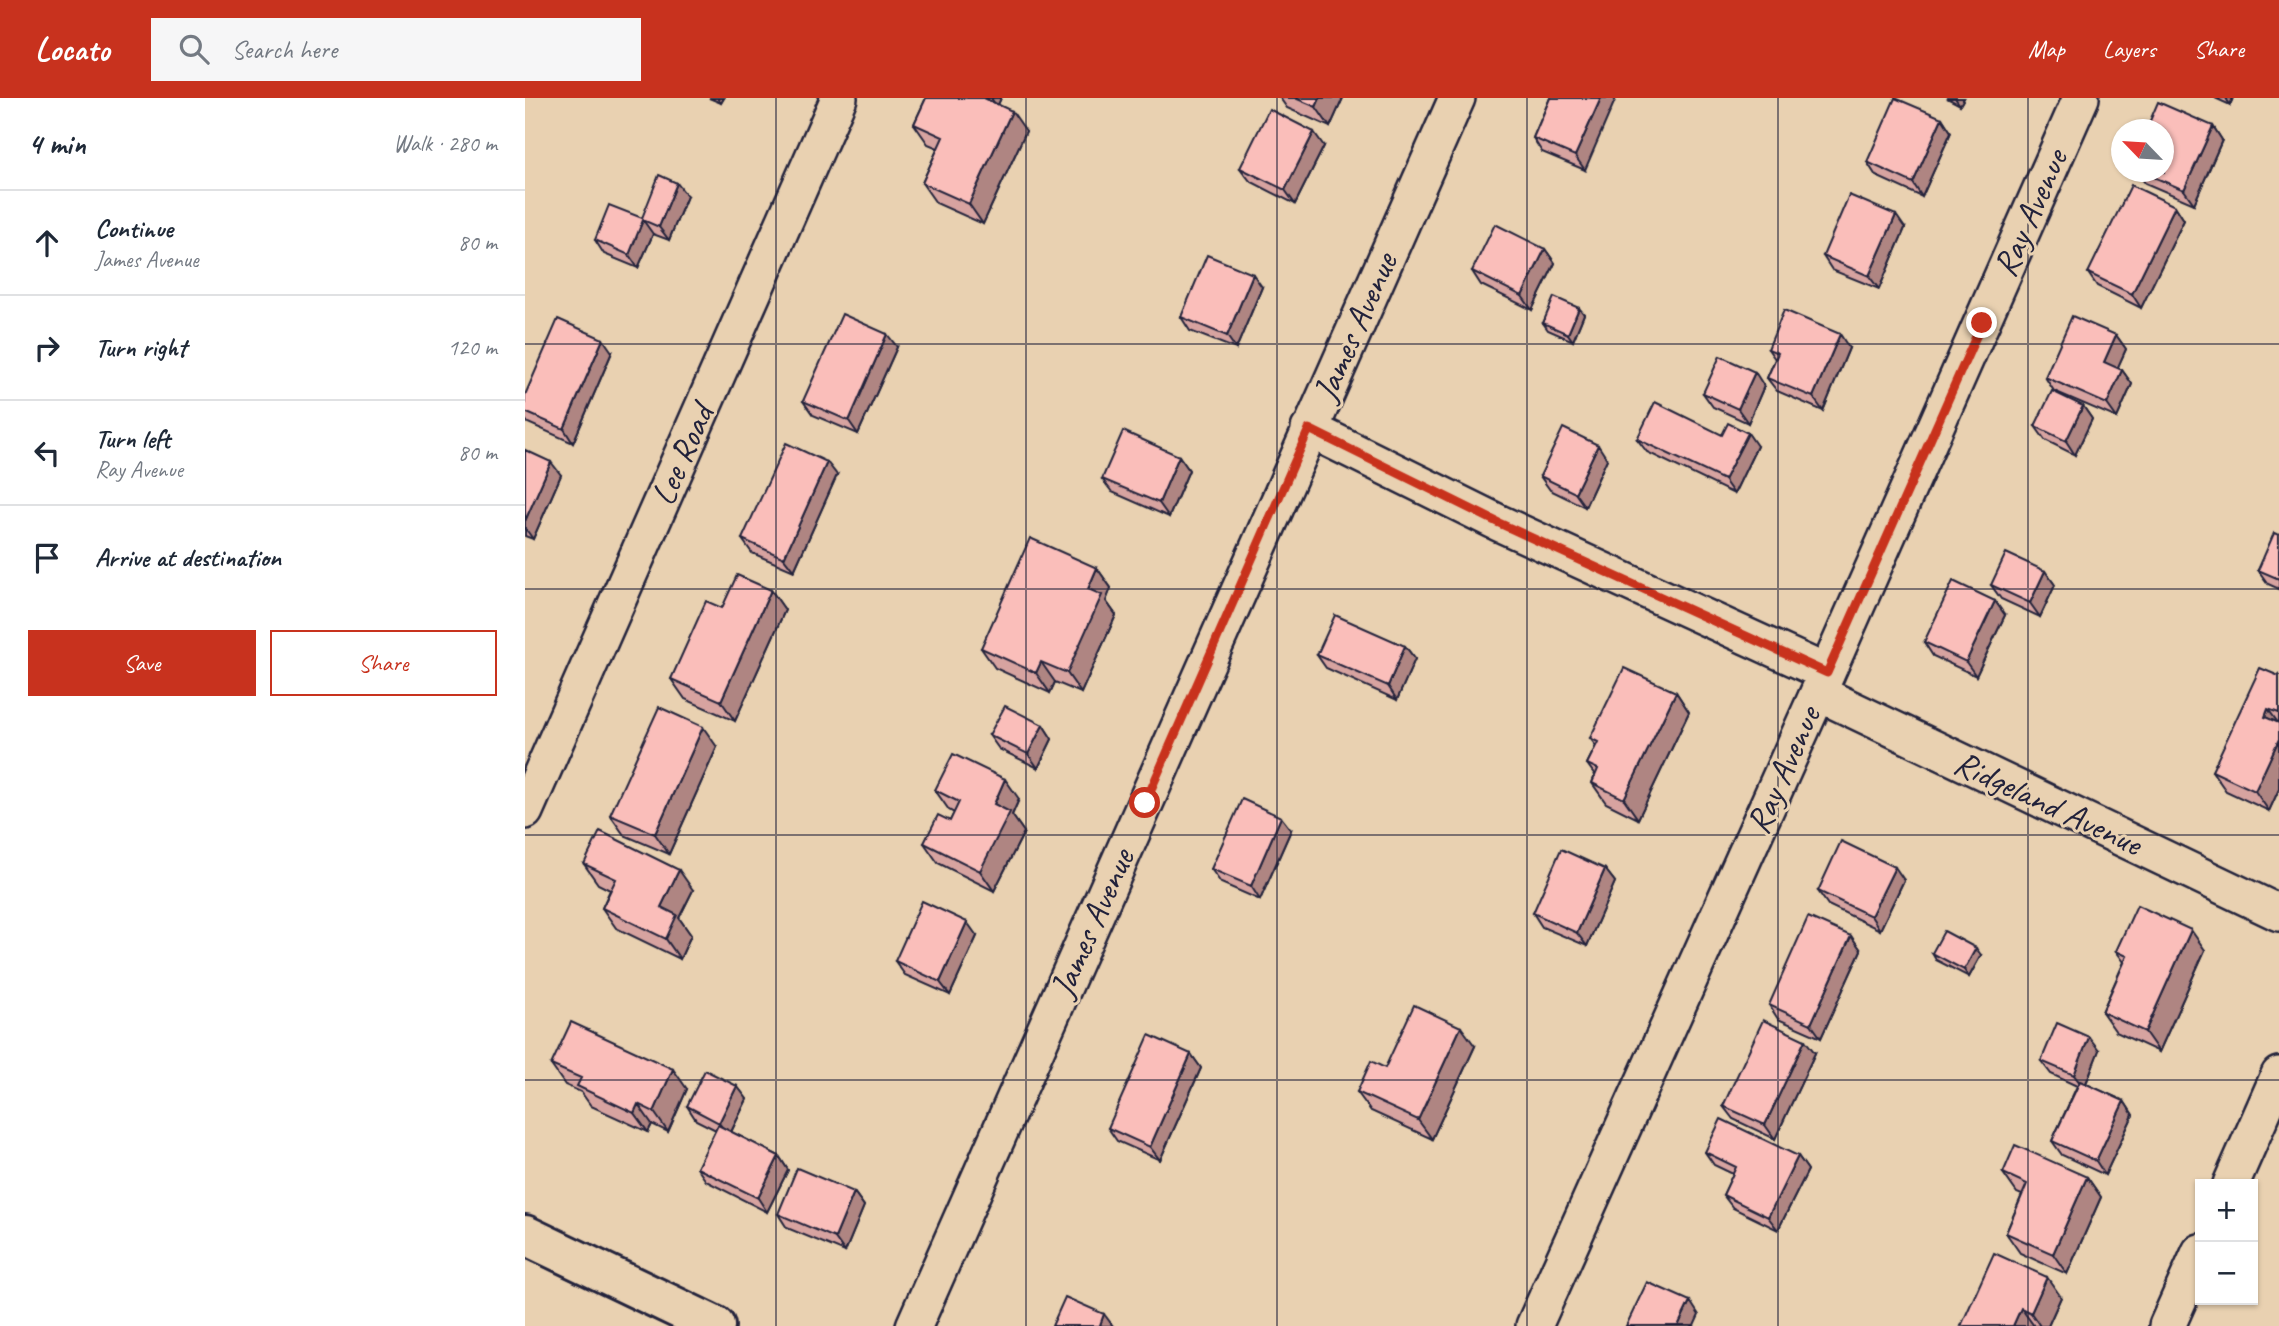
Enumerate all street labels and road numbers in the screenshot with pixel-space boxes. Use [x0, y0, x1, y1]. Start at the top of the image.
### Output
street label: Ray Avenue [1982, 140, 2079, 283]
street label: James Avenue [1302, 244, 1409, 410]
street label: Lee Road [640, 393, 726, 512]
street label: Ray Avenue [1735, 697, 1832, 840]
street label: Ridgeland Avenue [1947, 740, 2151, 867]
street label: James Avenue [1039, 840, 1146, 1006]

